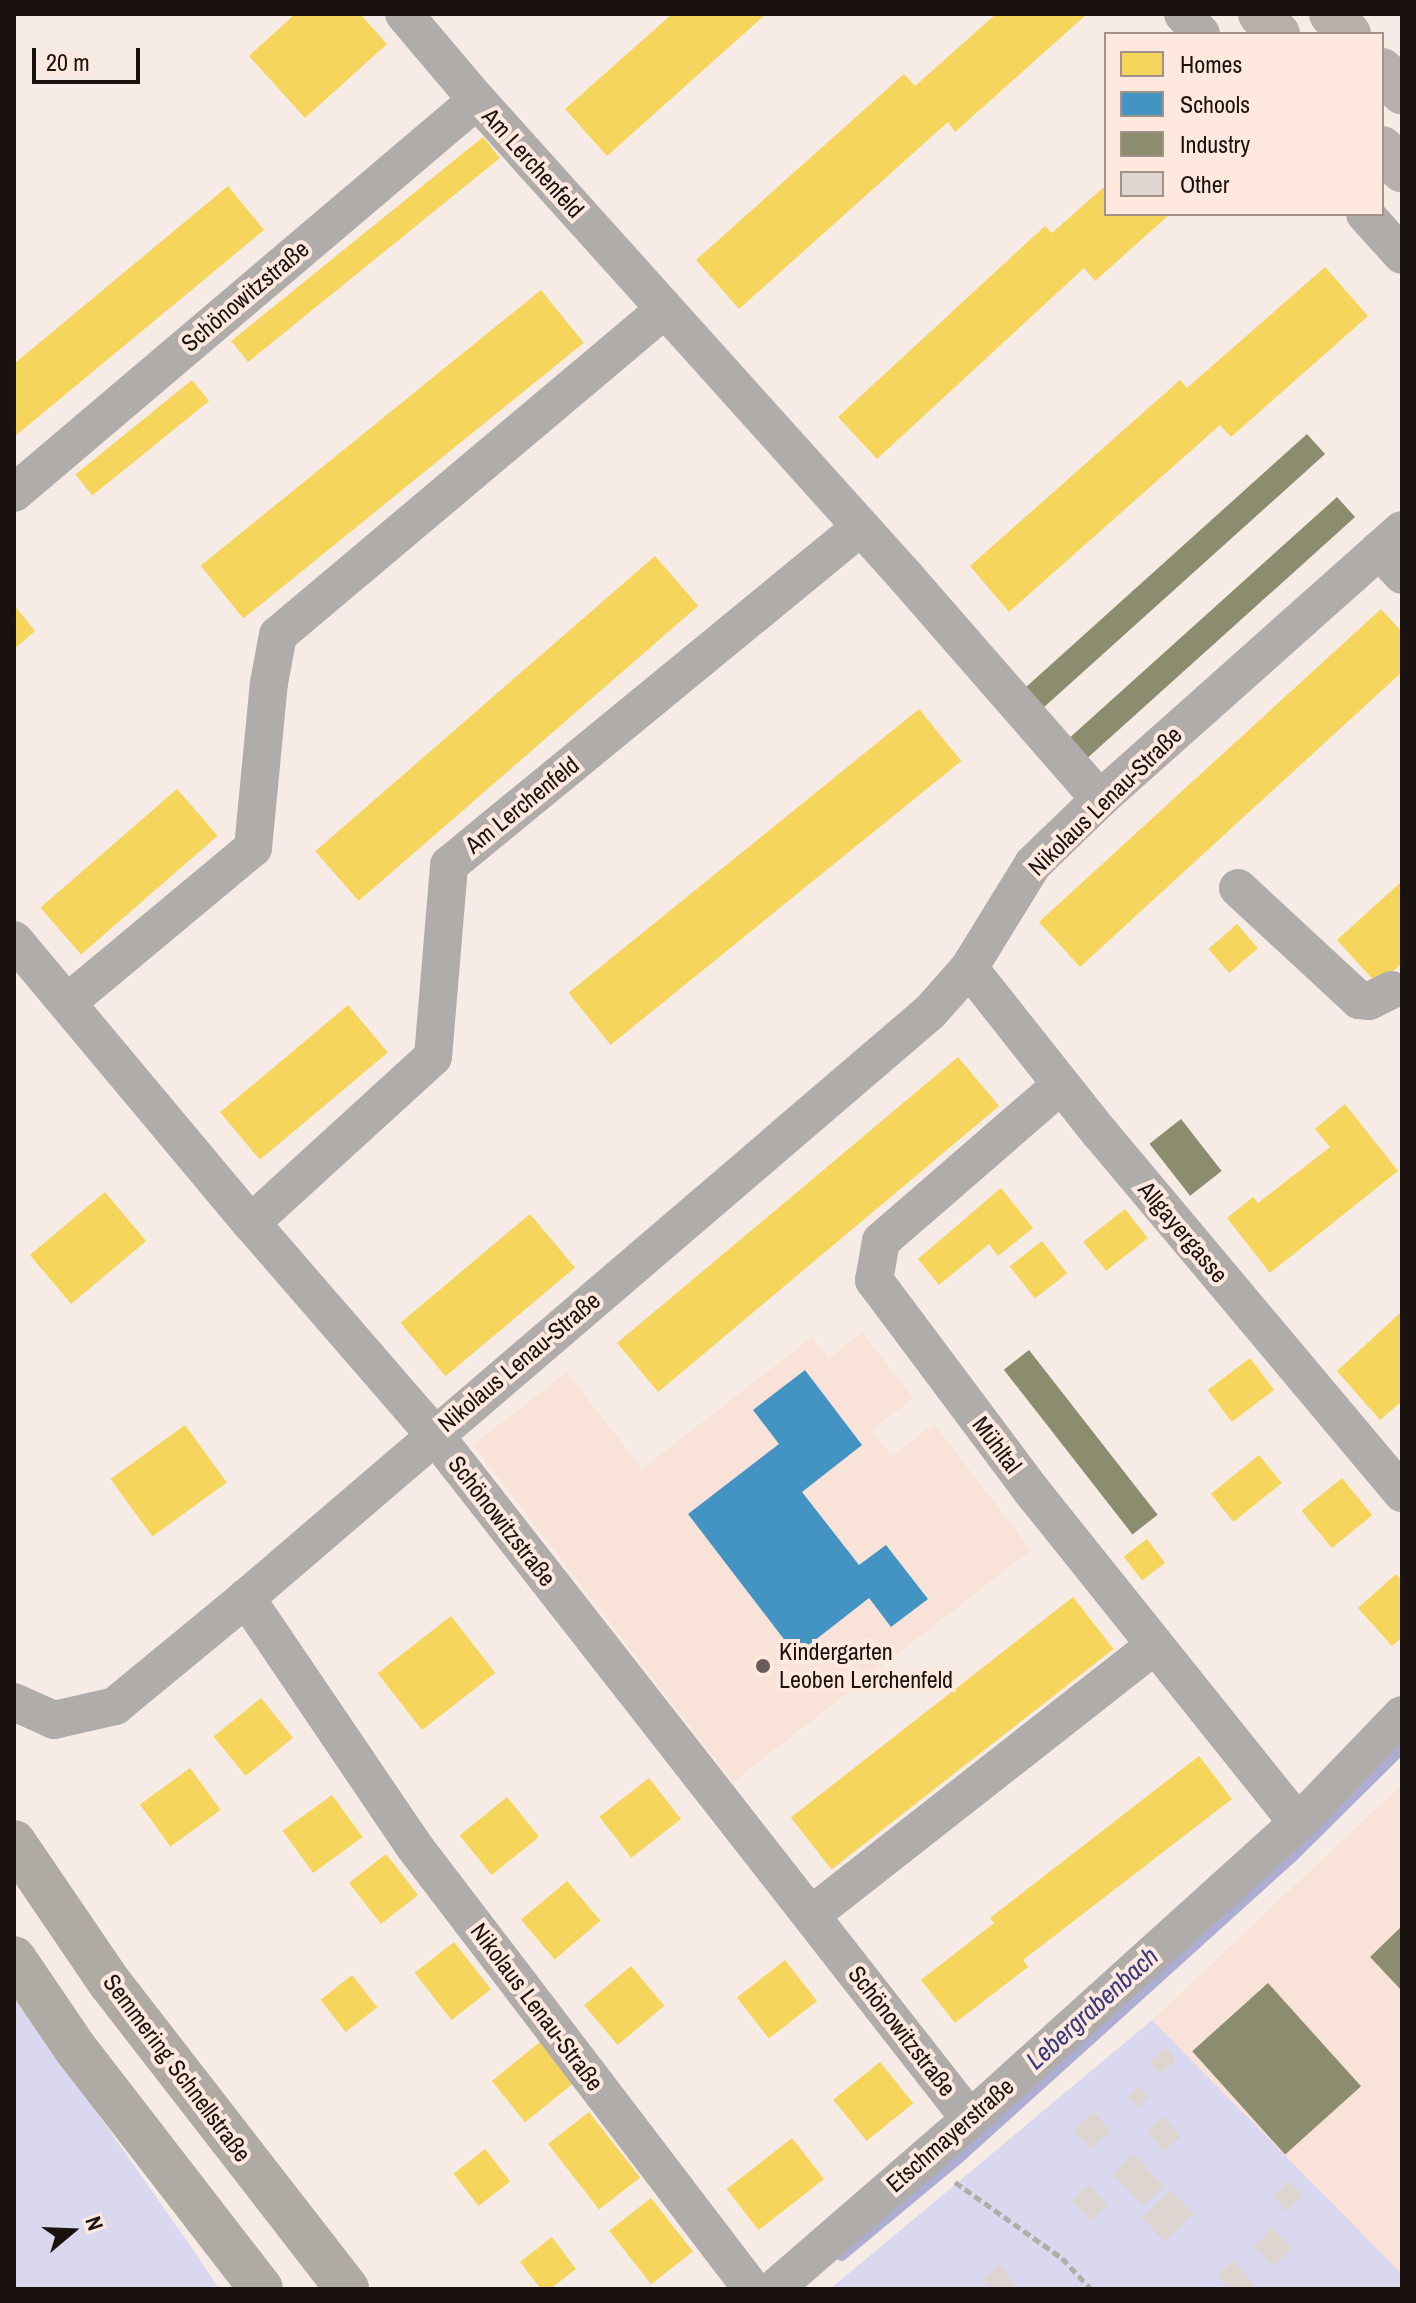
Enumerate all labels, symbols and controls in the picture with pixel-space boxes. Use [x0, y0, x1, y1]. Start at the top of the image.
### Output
scale bar [36, 32, 144, 82]
legend [1104, 32, 1384, 216]
text: 20 m [46, 46, 90, 78]
text: Homes [1180, 48, 1242, 80]
text: Schools [1180, 88, 1250, 120]
street label: Am Lerchenfeld [476, 102, 590, 224]
text: Industry [1180, 128, 1250, 160]
text: Other [1180, 168, 1229, 200]
street label: Schönowitzstraße [175, 234, 315, 358]
street label: Nikolaus Lenau-Straße [1022, 720, 1188, 882]
street label: Am Lerchenfeld [459, 750, 585, 860]
street label: Allgayergasse [1132, 1175, 1234, 1289]
street label: Nikolaus Lenau-Straße [432, 1286, 606, 1438]
street label: Mühltal [966, 1411, 1028, 1479]
street label: Schönowitzstraße [442, 1450, 562, 1592]
place label: Kindergarten Leoben Lerchenfeld [779, 1638, 953, 1694]
marker: Kindergarten Leoben Lerchenfeld [754, 1657, 772, 1675]
street label: Nikolaus Lenau-Straße [465, 1918, 609, 2096]
water label: Lebergrabenbach [1019, 1940, 1165, 2076]
street label: Schönowitzstraße [842, 1960, 962, 2102]
street label: Semmering Schnellstraße [97, 1968, 257, 2168]
street label: Etschmayerstraße [880, 2072, 1020, 2198]
north arrow [32, 2191, 112, 2271]
text: N [78, 2212, 111, 2234]

